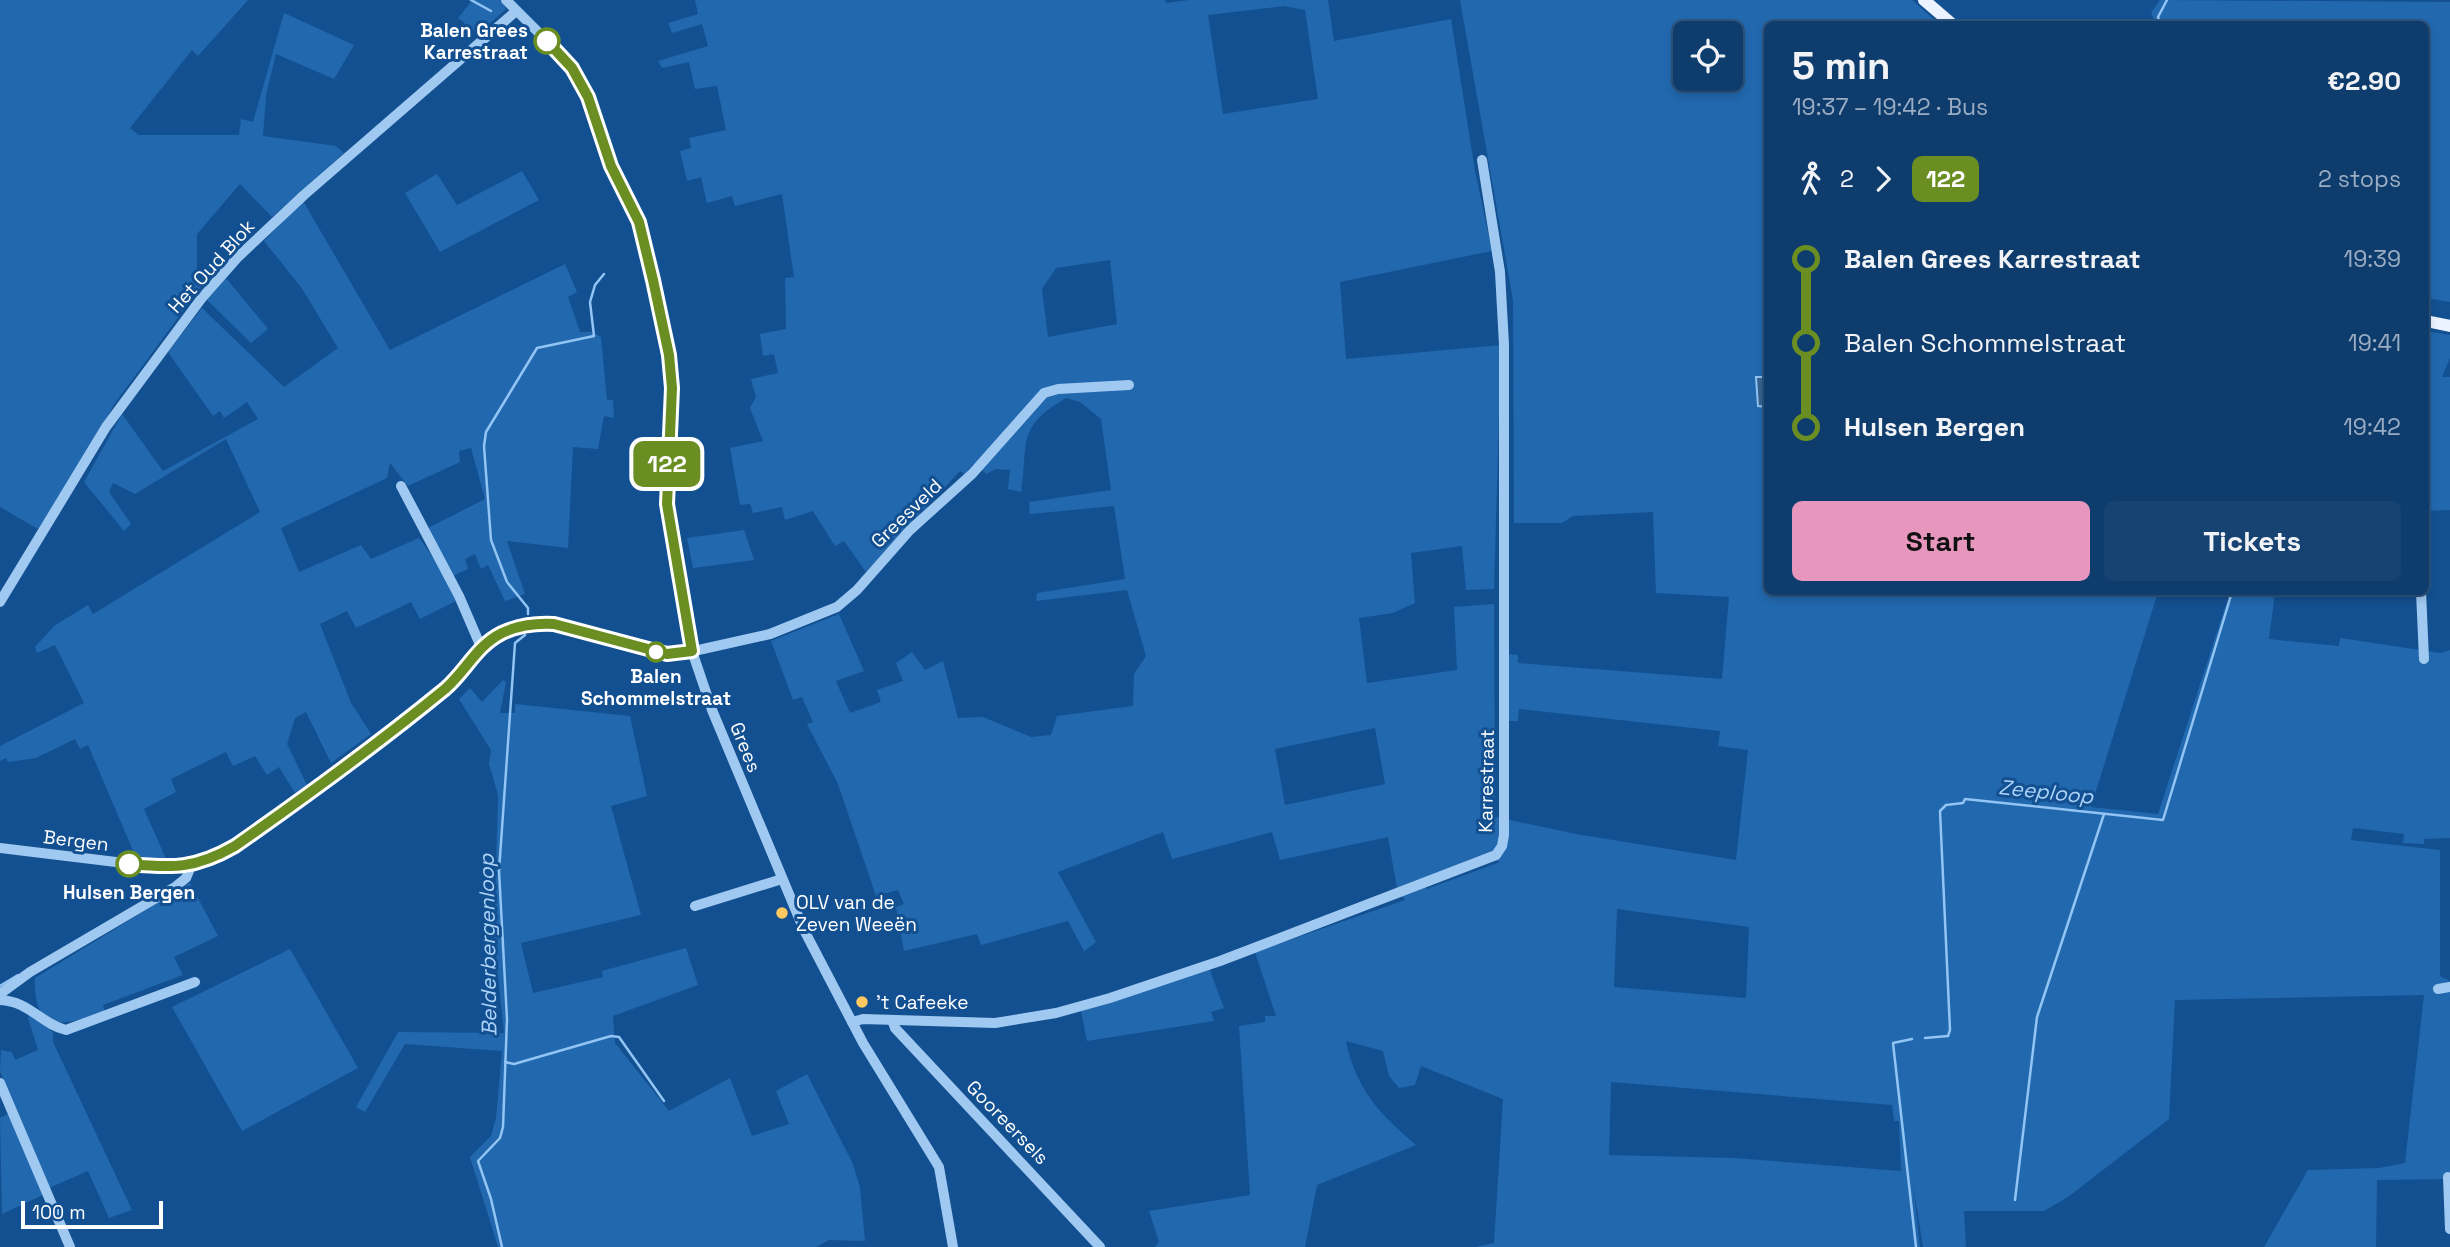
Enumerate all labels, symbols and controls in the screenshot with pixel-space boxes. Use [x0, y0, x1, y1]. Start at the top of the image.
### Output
place label: Balen Grees Karrestraat [420, 18, 528, 65]
map controls [1673, 21, 1743, 91]
button: locate [1673, 21, 1743, 91]
marker: Balen Grees Karrestraat [534, 28, 560, 54]
text: 5 min [1792, 42, 1890, 90]
text: €2.90 [2327, 64, 2401, 98]
text: 19:37 – 19:42 · Bus [1792, 92, 1988, 122]
icon: walk [1792, 160, 1830, 198]
icon: forward [1864, 160, 1902, 198]
text: 122 [1926, 163, 1965, 194]
text: 2 [1840, 164, 1854, 194]
text: 2 stops [2318, 164, 2401, 194]
street label: Het Oud Blok [163, 214, 260, 318]
text: Balen Grees Karrestraat [1844, 242, 2141, 276]
text: 19:39 [2344, 244, 2401, 274]
text: Balen Schommelstraat [1844, 326, 2126, 360]
text: 19:41 [2348, 328, 2401, 358]
text: Hulsen Bergen [1844, 410, 2025, 444]
text: 19:42 [2343, 412, 2401, 442]
line badge: 122 [627, 441, 707, 487]
text: 122 [647, 448, 687, 479]
street label: Greesveld [865, 473, 947, 553]
button: Start [1792, 501, 2090, 581]
button: Tickets [2104, 501, 2401, 581]
marker: Balen Schommelstraat [646, 642, 666, 662]
place label: Balen Schommelstraat [581, 664, 731, 711]
street label: Grees [724, 718, 767, 776]
street label: Karrestraat [1473, 729, 1500, 833]
water label: Zeeploop [1997, 773, 2096, 810]
street label: Bergen [42, 824, 110, 857]
marker: Hulsen Bergen [116, 851, 142, 877]
water label: Belderbergenloop [472, 852, 503, 1036]
place label: Hulsen Bergen [63, 880, 195, 905]
place label: OLV van de Zeven Weeën [796, 890, 917, 937]
marker: OLV van de Zeven Weeën [774, 905, 790, 921]
place label: 't Cafeeke [876, 990, 968, 1015]
marker: 't Cafeeke [854, 994, 870, 1010]
street label: Gooreersels [961, 1075, 1054, 1170]
scale bar [21, 1198, 163, 1230]
text: 100 m [32, 1200, 86, 1225]

